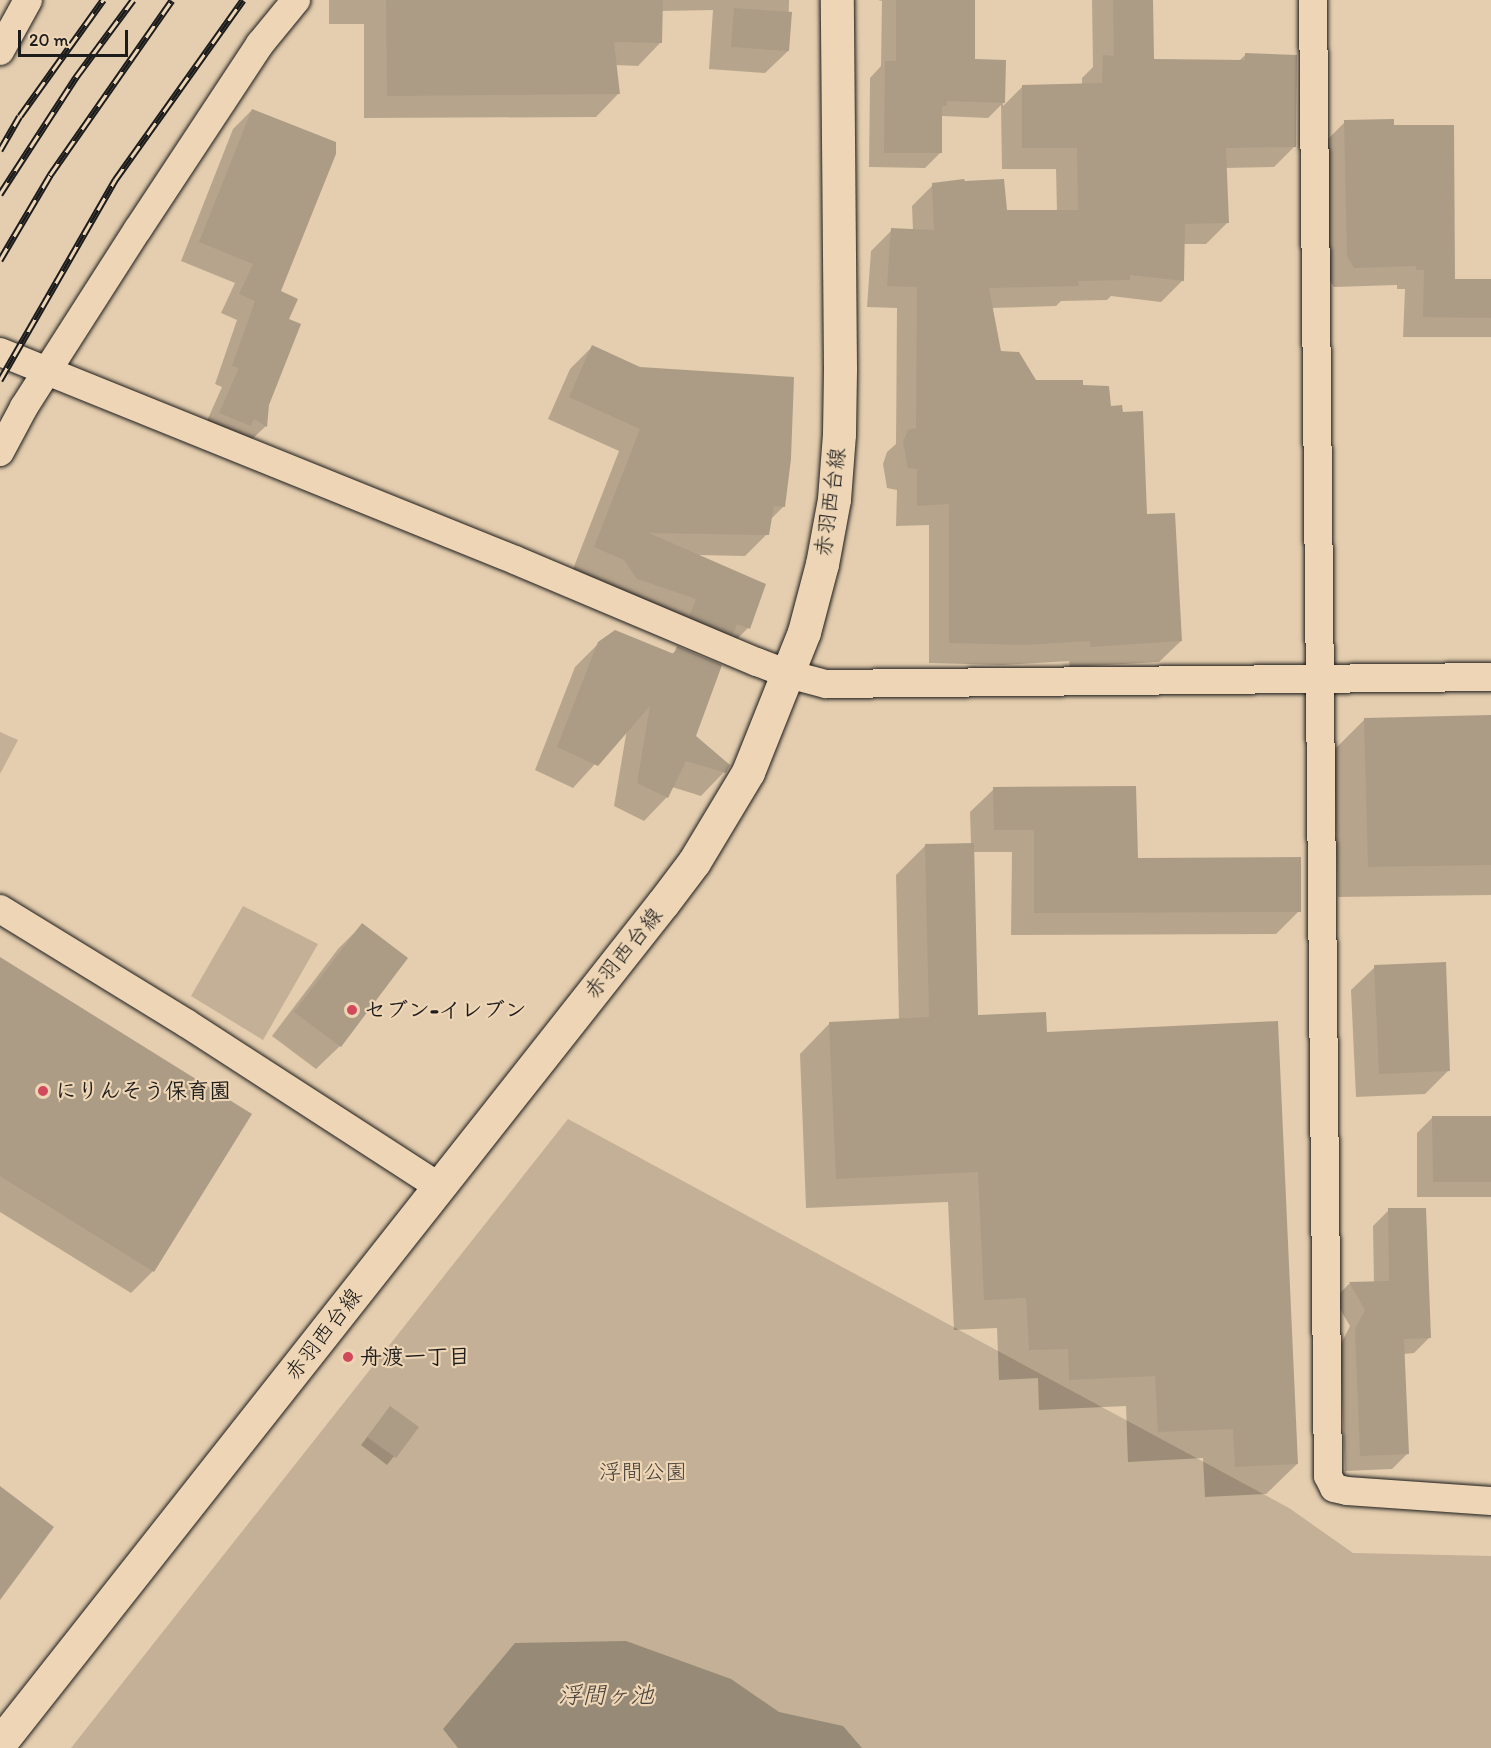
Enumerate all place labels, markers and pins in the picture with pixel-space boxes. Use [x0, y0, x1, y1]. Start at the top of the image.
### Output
place label: セブン-イレブン [364, 997, 527, 1023]
marker: セブン-イレブン [345, 1003, 359, 1017]
place label: にりんそう保育園 [55, 1078, 231, 1104]
marker: にりんそう保育園 [36, 1084, 50, 1098]
place label: 舟渡一丁目 [360, 1344, 470, 1370]
marker: 舟渡一丁目 [341, 1350, 355, 1364]

